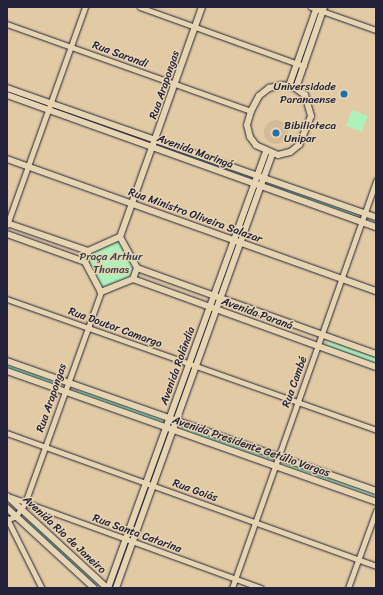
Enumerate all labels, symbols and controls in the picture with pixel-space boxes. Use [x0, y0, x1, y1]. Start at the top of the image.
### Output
street label: Rua Sarandi [90, 39, 150, 71]
street label: Rua Arapongas [147, 49, 183, 121]
place label: Universidade Paranaense [274, 81, 336, 107]
marker: Universidade Paranaense [339, 89, 349, 99]
place label: Bibilioteca Unipar [284, 120, 336, 146]
marker: Bibilioteca Unipar [271, 128, 281, 138]
street label: Avenida Maringá [155, 132, 235, 172]
street label: Rua Ministro Oliveira Salazar [127, 186, 263, 246]
park label: Praça Arthur Thomas [79, 251, 143, 277]
street label: Avenida Paraná [220, 295, 294, 333]
street label: Rua Doutor Camargo [66, 305, 164, 351]
street label: Avenida Rolândia [158, 325, 198, 407]
street label: Rua Cambé [280, 355, 310, 409]
street label: Rua Arapongas [34, 362, 70, 434]
street label: Avenida Presidente Getúlio Vargas [171, 414, 331, 480]
street label: Rua Goiás [171, 477, 219, 505]
street label: Avenida Rio de Janeiro [20, 493, 108, 577]
street label: Rua Santa Catarina [90, 512, 184, 556]

